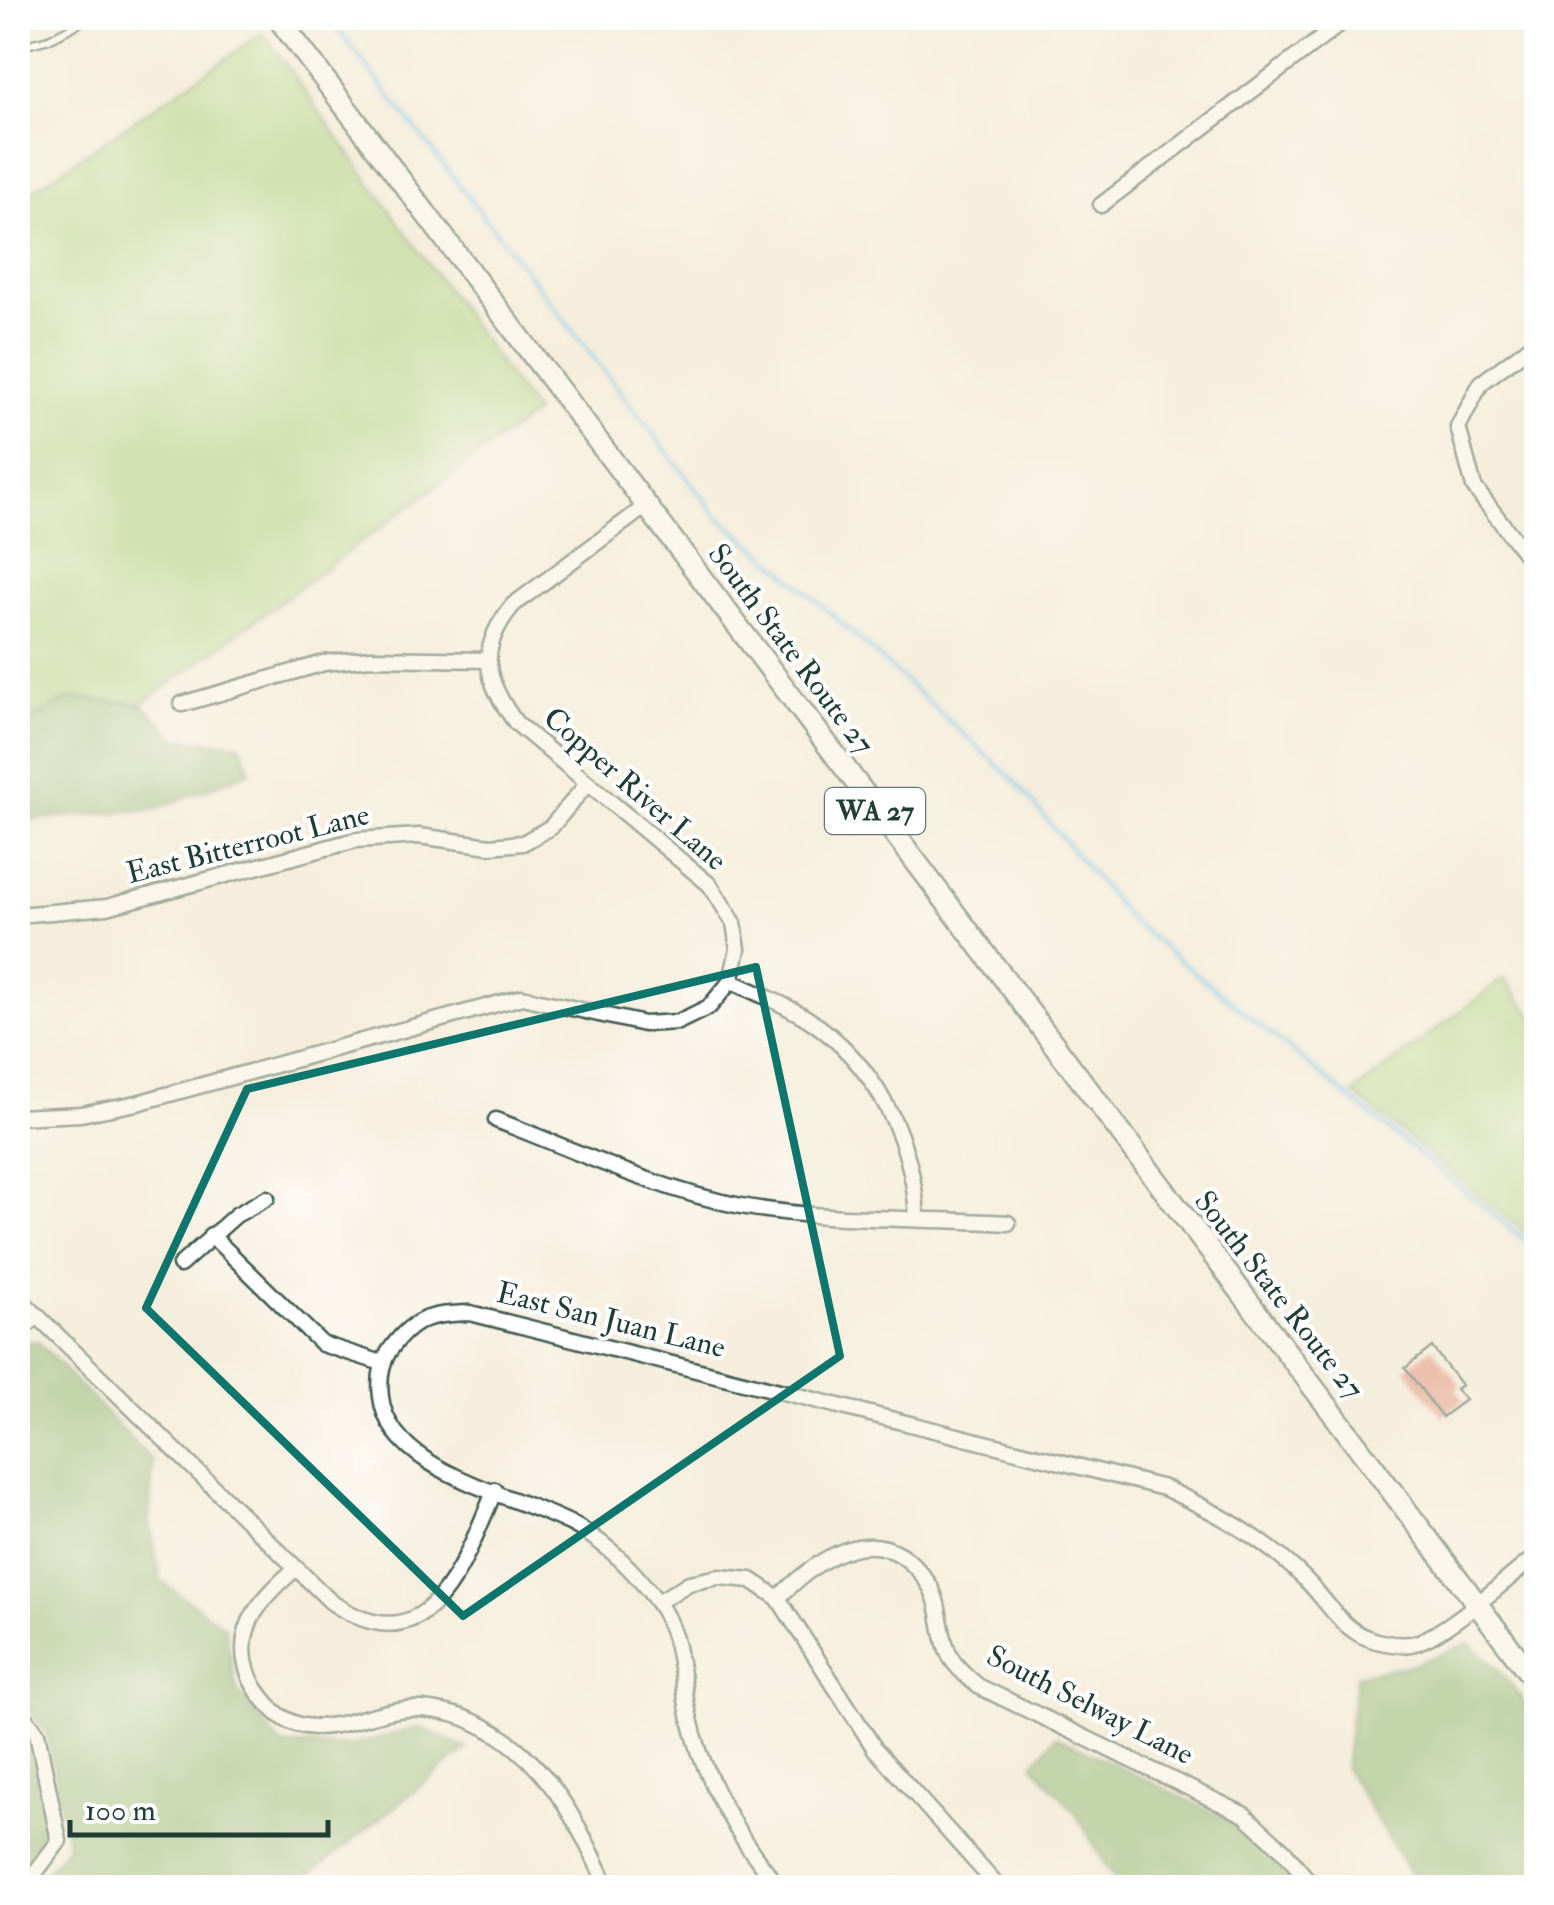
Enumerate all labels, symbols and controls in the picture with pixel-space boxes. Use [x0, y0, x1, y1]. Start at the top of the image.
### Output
street label: South State Route 27 [700, 536, 882, 762]
street label: Copper River Lane [536, 699, 734, 879]
road number: WA 27 [825, 788, 925, 834]
street label: East Bitterroot Lane [123, 796, 373, 892]
street label: South State Route 27 [1186, 1183, 1372, 1407]
street label: East San Juan Lane [493, 1274, 729, 1366]
street label: South Selway Lane [980, 1637, 1200, 1773]
scale bar [70, 1775, 328, 1837]
text: 100 m [85, 1792, 156, 1829]

